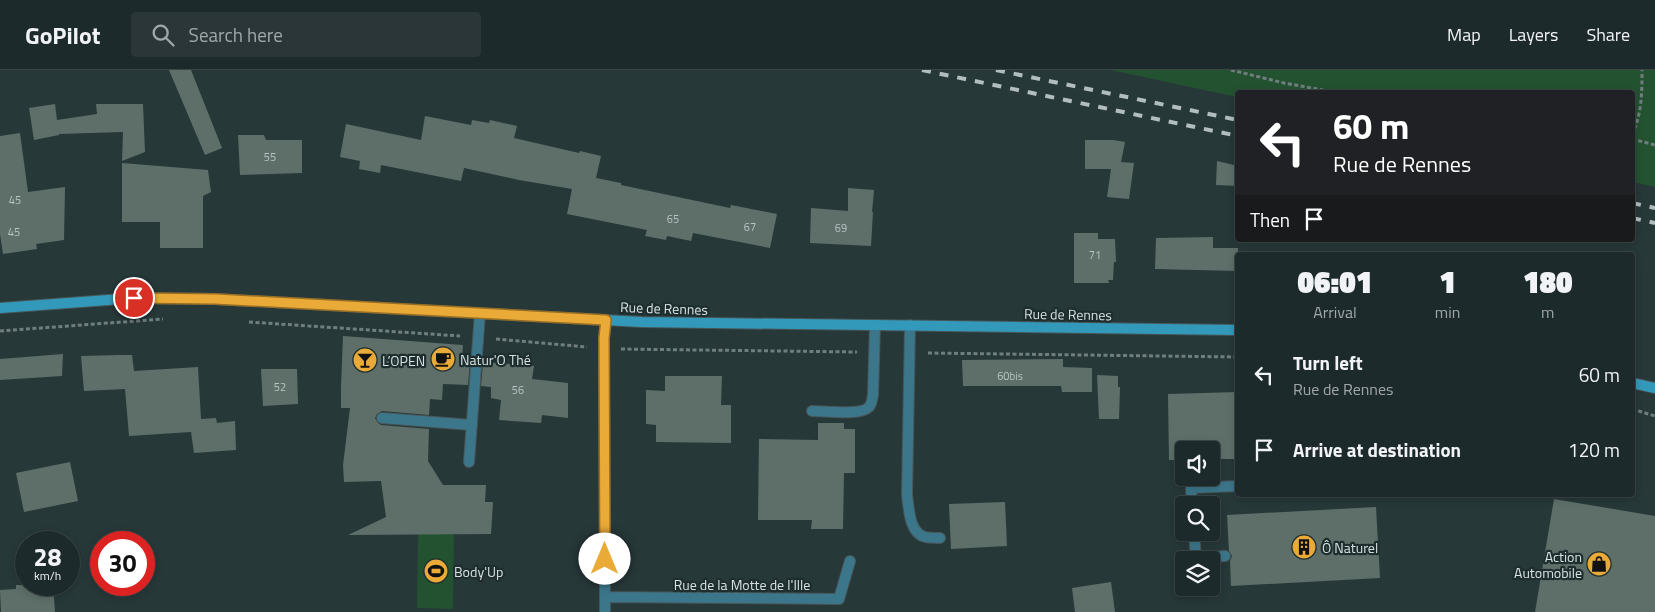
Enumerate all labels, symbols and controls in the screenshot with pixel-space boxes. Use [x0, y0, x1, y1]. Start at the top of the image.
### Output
search box [131, 12, 481, 57]
text: GoPilot [25, 17, 101, 53]
text: Search here [189, 20, 283, 49]
icon: search [149, 21, 177, 49]
text: Map [1447, 21, 1481, 48]
text: Layers [1509, 21, 1558, 48]
text: Share [1586, 21, 1630, 48]
text: 60 m [1333, 99, 1409, 153]
icon: left [1250, 110, 1315, 175]
text: Rue de Rennes [1333, 147, 1471, 181]
house number: 55 [264, 149, 276, 165]
house number: 45 [9, 192, 21, 208]
text: Then [1250, 205, 1290, 234]
icon: arrive [1300, 205, 1328, 233]
house number: 65 [667, 211, 679, 227]
house number: 67 [744, 219, 756, 235]
house number: 69 [835, 220, 847, 236]
house number: 45 [8, 224, 20, 240]
house number: 71 [1089, 247, 1101, 263]
text: 06:01 [1298, 259, 1372, 305]
text: 1 [1439, 259, 1456, 305]
text: 180 [1523, 259, 1572, 305]
pin [113, 277, 155, 319]
icon: arrive [120, 284, 148, 312]
street label: Rue de Rennes [620, 296, 708, 320]
text: Arrival [1313, 300, 1357, 324]
text: min [1435, 300, 1460, 324]
text: m [1541, 300, 1554, 324]
street label: Rue de Rennes [1024, 303, 1112, 325]
cafe icon: Natur'O Thé [430, 346, 456, 372]
bar icon: L’OPEN [352, 347, 378, 373]
text: Turn left [1293, 348, 1363, 377]
place label: Natur'O Thé [460, 349, 531, 370]
place label: L’OPEN [382, 350, 425, 371]
text: 60 m [1579, 360, 1620, 389]
icon: left [1250, 361, 1278, 389]
house number: 60bis [997, 368, 1023, 384]
text: Rue de Rennes [1293, 377, 1393, 401]
house number: 52 [274, 379, 286, 395]
house number: 56 [512, 382, 524, 398]
text: Arrive at destination [1293, 435, 1461, 464]
text: 120 m [1568, 435, 1620, 464]
icon: arrive [1250, 436, 1278, 464]
map controls [1175, 441, 1220, 596]
button: sound [1175, 441, 1220, 486]
button: search [1175, 496, 1220, 541]
speed limit sign: 30 [90, 531, 155, 596]
position arrow [578, 532, 630, 584]
building icon: Ô Naturel [1291, 534, 1317, 560]
place label: Ô Naturel [1322, 537, 1378, 558]
text: 28 [33, 538, 62, 576]
place label: Action Automobile [1514, 546, 1582, 583]
button: layers [1175, 551, 1220, 596]
shop icon: Action Automobile [1586, 551, 1612, 577]
sports icon: Body'Up [423, 558, 449, 584]
place label: Body'Up [454, 561, 504, 582]
text: km/h [34, 566, 61, 585]
street label: Rue de la Motte de l'Ille [674, 574, 810, 595]

